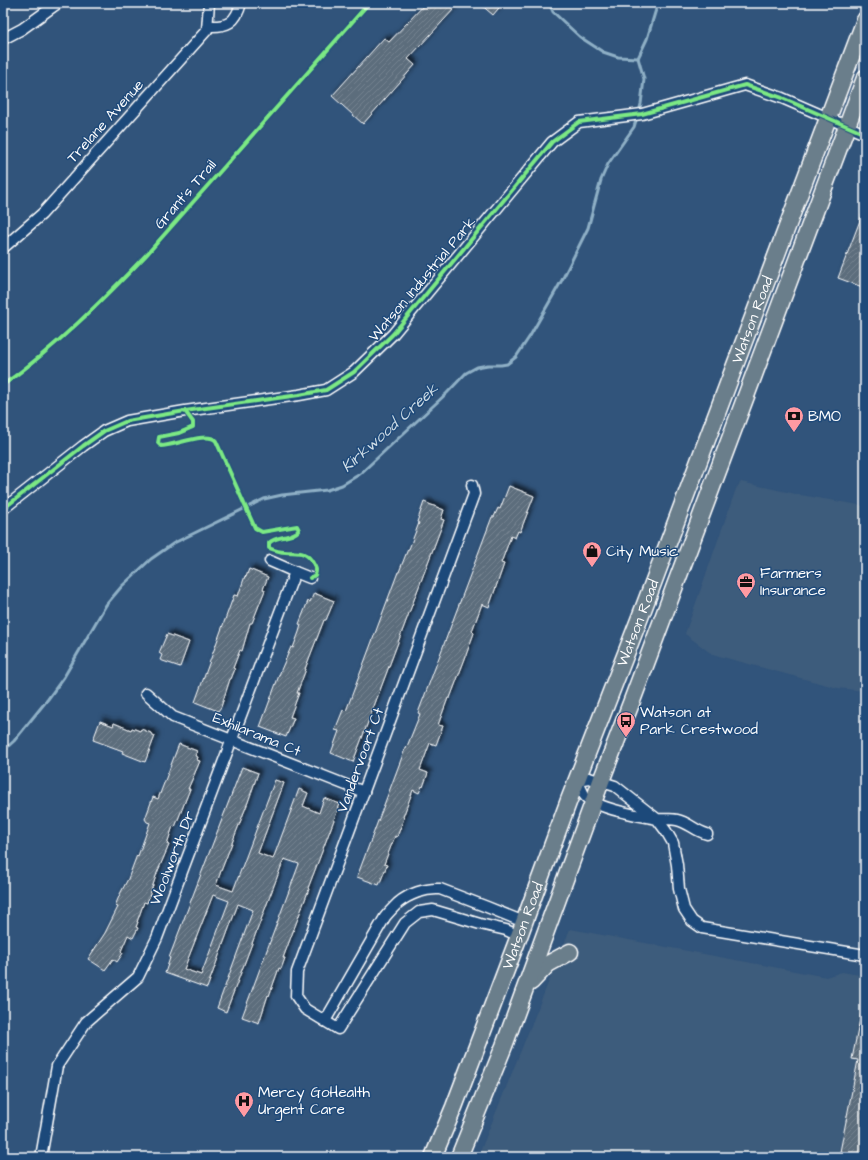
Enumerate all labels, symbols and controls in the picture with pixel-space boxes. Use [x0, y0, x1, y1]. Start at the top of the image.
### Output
street label: Trelane Avenue [62, 75, 149, 168]
street label: Grant's Trail [149, 155, 221, 234]
street label: Watson Industrial Park [364, 212, 481, 346]
street label: Watson Road [727, 273, 779, 367]
water label: Kirkwood Creek [336, 377, 444, 477]
bank icon: BMO [783, 405, 805, 433]
place label: BMO [808, 406, 841, 427]
shop icon: City Music [581, 540, 603, 568]
place label: City Music [606, 541, 679, 563]
place label: Farmers Insurance [760, 563, 826, 601]
office icon: Farmers Insurance [735, 571, 757, 599]
street label: Watson Road [612, 576, 665, 670]
place label: Watson at Park Crestwood [640, 702, 758, 740]
street label: Vandervoort Ct [332, 705, 389, 816]
street label: Exhilarama Ct [210, 707, 304, 762]
bus stop icon: Watson at Park Crestwood [615, 710, 637, 738]
street label: Woolworth Dr [145, 808, 200, 908]
street label: Watson Road [497, 879, 549, 973]
place label: Mercy GoHealth Urgent Care [258, 1082, 371, 1121]
hospital icon: Mercy GoHealth Urgent Care [233, 1090, 255, 1118]

